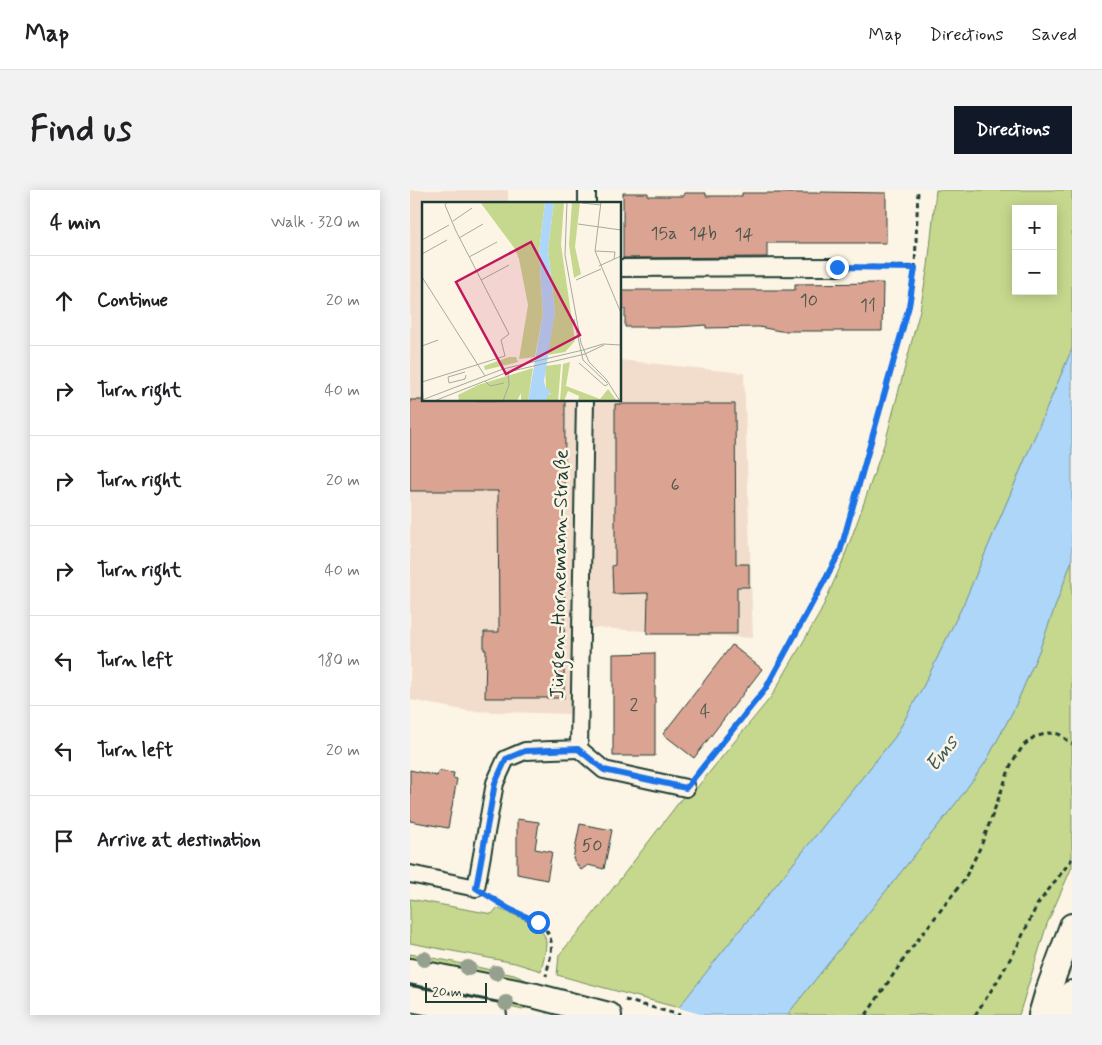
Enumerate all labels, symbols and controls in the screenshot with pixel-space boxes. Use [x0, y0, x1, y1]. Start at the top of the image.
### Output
text: Map [25, 19, 69, 50]
text: Map [869, 23, 902, 47]
text: Directions [930, 23, 1004, 47]
text: Saved [1032, 23, 1077, 47]
button: Directions [954, 106, 1072, 154]
text: Find us [30, 107, 132, 153]
inset map [422, 202, 621, 401]
map controls [1012, 205, 1057, 295]
button: + [1012, 205, 1057, 250]
text: 4 min [50, 209, 101, 237]
text: Walk · 320 m [271, 212, 360, 233]
house number: 15a [651, 222, 677, 246]
house number: 14b [689, 222, 717, 246]
house number: 14 [735, 223, 754, 247]
button: − [1012, 250, 1057, 295]
route end [826, 256, 849, 279]
icon: ahead [50, 287, 78, 315]
text: Continue [97, 288, 168, 313]
house number: 10 [800, 289, 818, 313]
text: 20 m [326, 290, 360, 311]
house number: 11 [860, 294, 876, 318]
icon: right [50, 377, 78, 405]
text: Turn right [97, 378, 181, 403]
text: 40 m [324, 380, 360, 401]
street label: Jürgen-Hornemann-Straße [544, 449, 578, 699]
icon: right [50, 467, 78, 495]
text: Turn right [97, 468, 181, 493]
text: 20 m [326, 470, 360, 491]
house number: 6 [670, 473, 680, 497]
icon: right [50, 557, 78, 585]
text: Turn right [97, 558, 181, 583]
text: 40 m [324, 560, 360, 581]
icon: left [50, 647, 78, 675]
text: Turn left [97, 648, 173, 673]
text: 180 m [317, 650, 360, 671]
house number: 2 [630, 693, 639, 717]
house number: 4 [700, 700, 710, 724]
water label: Ems [919, 728, 966, 778]
icon: left [50, 737, 78, 765]
text: Turn left [97, 738, 173, 763]
text: 20 m [326, 740, 360, 761]
icon: arrive [50, 827, 78, 855]
text: Arrive at destination [97, 828, 261, 853]
house number: 50 [581, 834, 603, 858]
route start [527, 911, 550, 934]
scale bar [425, 980, 488, 1003]
text: 20 m [432, 983, 462, 1001]

